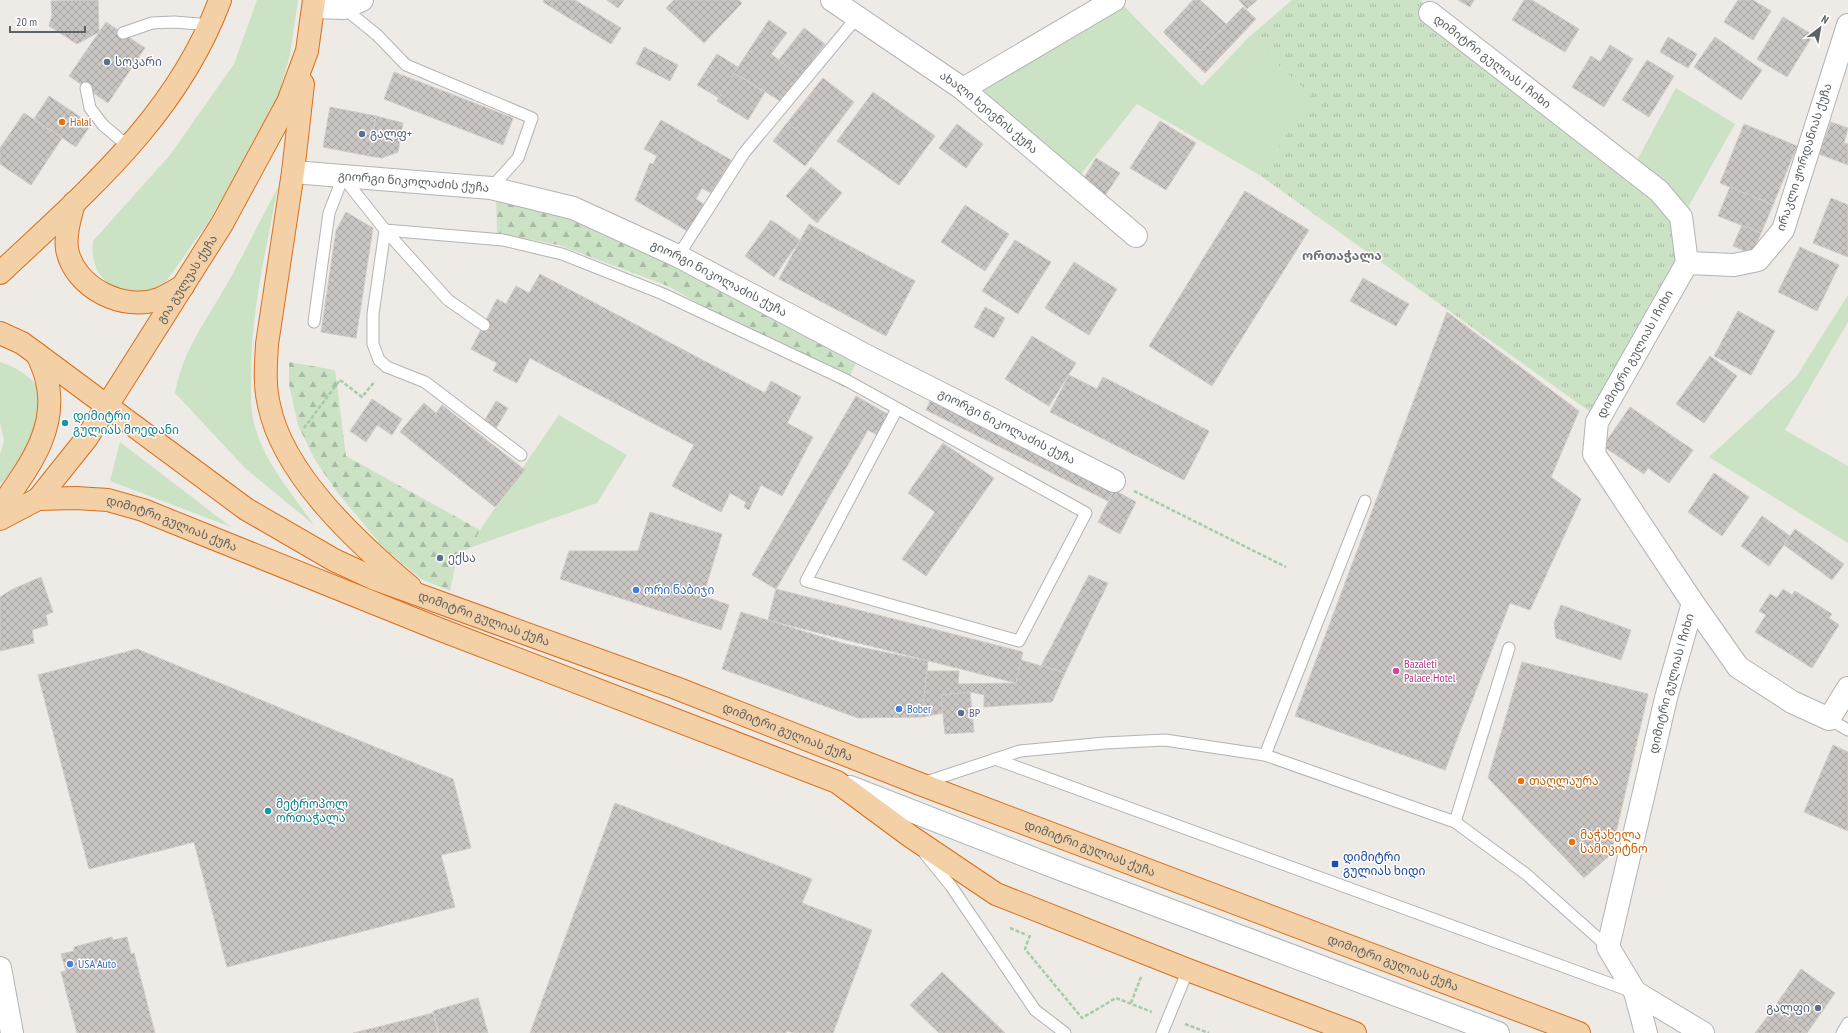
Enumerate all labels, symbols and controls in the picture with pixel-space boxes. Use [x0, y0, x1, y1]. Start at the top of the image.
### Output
scale bar [10, 8, 85, 34]
north arrow [1800, 8, 1840, 48]
street label: დიმიტრი გულიას I ჩიხი [1431, 11, 1554, 111]
text: N [1819, 12, 1831, 27]
text: 20 m [16, 14, 37, 29]
place label: სოკარი [115, 54, 162, 69]
marker: სოკარი [102, 57, 112, 67]
street label: ახალი ხეივნის ქუჩა [937, 67, 1041, 156]
street label: ირაკლი ჟორდანიას ქუჩა [1772, 81, 1836, 233]
place label: Halal [70, 114, 92, 129]
marker: Halal [57, 117, 67, 127]
place label: გალფ+ [370, 126, 412, 142]
marker: გალფ+ [357, 129, 367, 139]
street label: გიორგი ნიკოლაძის ქუჩა [337, 168, 490, 195]
street label: გია გულუას ქუჩა [153, 232, 220, 326]
street label: გიორგი ნიკოლაძის ქუჩა [648, 237, 790, 319]
district label: ორთაჭალა [1302, 247, 1382, 264]
street label: დიმიტრი გულიას I ჩიხი [1593, 287, 1677, 421]
street label: გიორგი ნიკოლაძის ქუჩა [936, 385, 1078, 467]
place label: დიმიტრი გულიას მოედანი [73, 408, 179, 438]
marker: დიმიტრი გულიას მოედანი [60, 418, 70, 428]
street label: დიმიტრი გულიას ქუჩა [104, 492, 240, 554]
place label: ექსა [448, 550, 476, 565]
marker: ექსა [435, 553, 445, 563]
place label: ორი ნაბიჯი [644, 582, 714, 597]
marker: ორი ნაბიჯი [631, 585, 641, 595]
street label: დიმიტრი გულიას ქუჩა [416, 587, 552, 649]
street label: დიმიტრი გულიას I ჩიხი [1645, 612, 1697, 755]
place label: Bazaleti Palace Hotel [1404, 656, 1456, 685]
marker: Bazaleti Palace Hotel [1391, 666, 1401, 676]
street label: დიმიტრი გულიას ქუჩა [720, 699, 855, 764]
place label: Bober [907, 701, 932, 716]
marker: Bober [894, 704, 904, 714]
place label: BP [969, 705, 981, 720]
marker: BP [956, 708, 966, 718]
place label: თაღლაურა [1529, 773, 1599, 789]
marker: თაღლაურა [1516, 776, 1526, 786]
place label: მეტროპოლ ორთაჭალა [276, 796, 348, 826]
marker: მეტროპოლ ორთაჭალა [263, 806, 273, 816]
street label: დიმიტრი გულიას ქუჩა [1022, 816, 1158, 879]
place label: მაჭახელა სამიკიტნო [1580, 827, 1648, 856]
marker: მაჭახელა სამიკიტნო [1567, 837, 1577, 847]
place label: დიმიტრი გულიას ხიდი [1343, 849, 1425, 879]
marker: დიმიტრი გულიას ხიდი [1330, 859, 1340, 869]
street label: დიმიტრი გულიას ქუჩა [1325, 931, 1461, 994]
place label: USA Auto [78, 956, 116, 971]
marker: USA Auto [65, 959, 75, 969]
place label: გალფი [1766, 1000, 1810, 1016]
marker: გალფი [1813, 1003, 1823, 1013]

